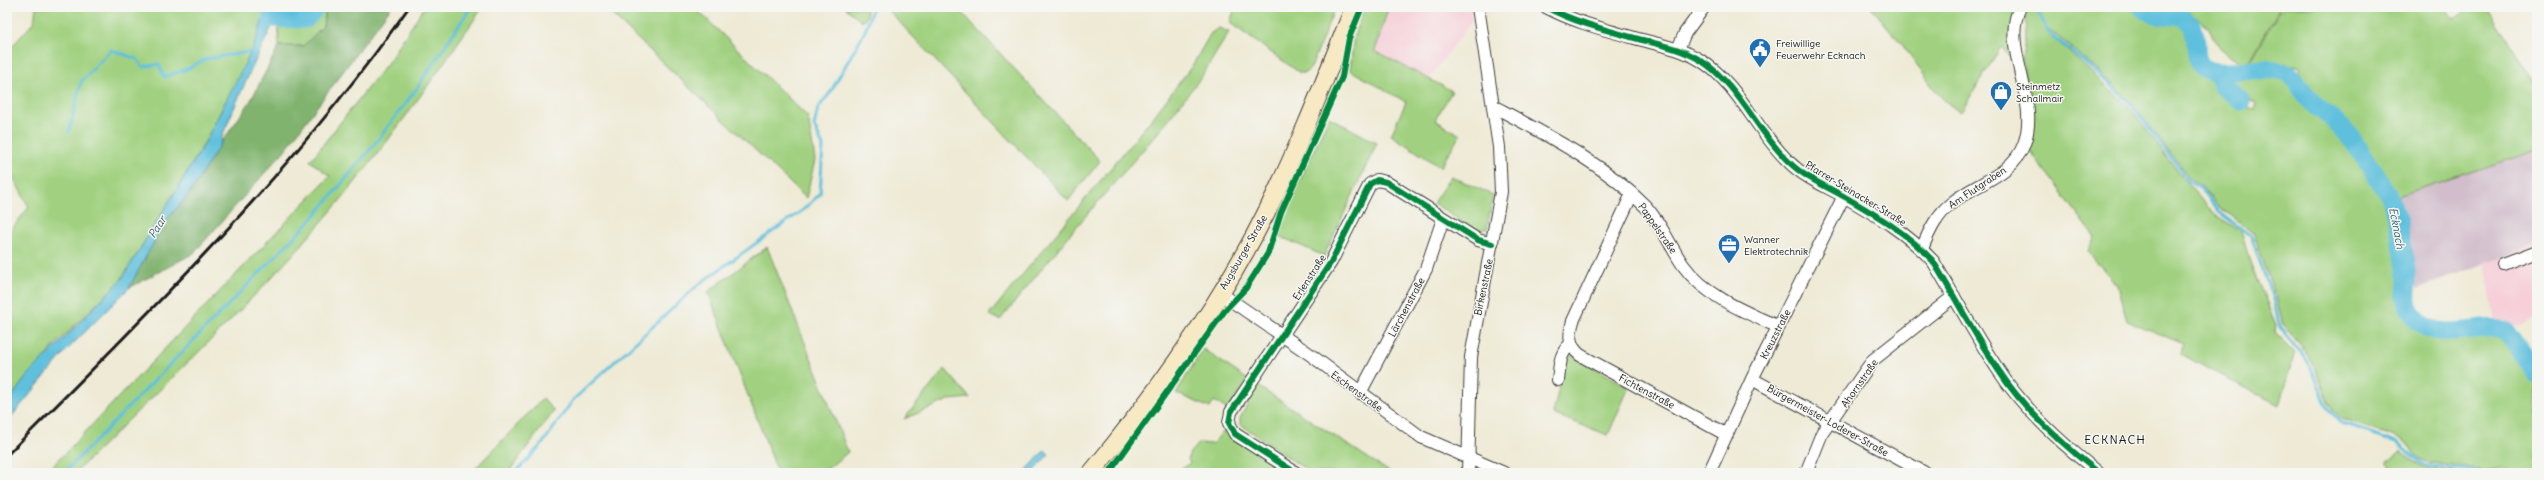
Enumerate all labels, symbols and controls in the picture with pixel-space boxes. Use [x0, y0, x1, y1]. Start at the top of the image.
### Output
public building icon: Freiwillige Feuerwehr Ecknach [1747, 36, 1773, 69]
place label: Freiwillige Feuerwehr Ecknach [1776, 37, 1866, 62]
shop icon: Steinmetz Schallmair [1988, 79, 2014, 112]
place label: Steinmetz Schallmair [2016, 80, 2063, 105]
street label: Pfarrer-Steinacker-Straße [1803, 158, 1909, 229]
street label: Am Flutgraben [1946, 163, 2009, 211]
street label: Pappelstraße [1635, 200, 1680, 256]
water label: Ecknach [2386, 206, 2408, 251]
water label: Paar [145, 212, 170, 241]
street label: Augsburger Straße [1217, 212, 1270, 292]
office icon: Wanner Elektrotechnik [1716, 232, 1742, 265]
place label: Wanner Elektrotechnik [1744, 233, 1808, 258]
street label: Erlenstraße [1290, 252, 1329, 303]
street label: Birkenstraße [1471, 258, 1496, 317]
street label: Lärchenstraße [1385, 275, 1428, 339]
street label: Kreuzstraße [1757, 307, 1794, 361]
street label: Ahornstraße [1838, 357, 1881, 410]
street label: Eschenstraße [1328, 368, 1385, 415]
street label: Fichtenstraße [1617, 371, 1677, 412]
street label: Bürgermeister-Loderer-Straße [1765, 382, 1891, 459]
district label: ECKNACH [2084, 432, 2146, 447]

